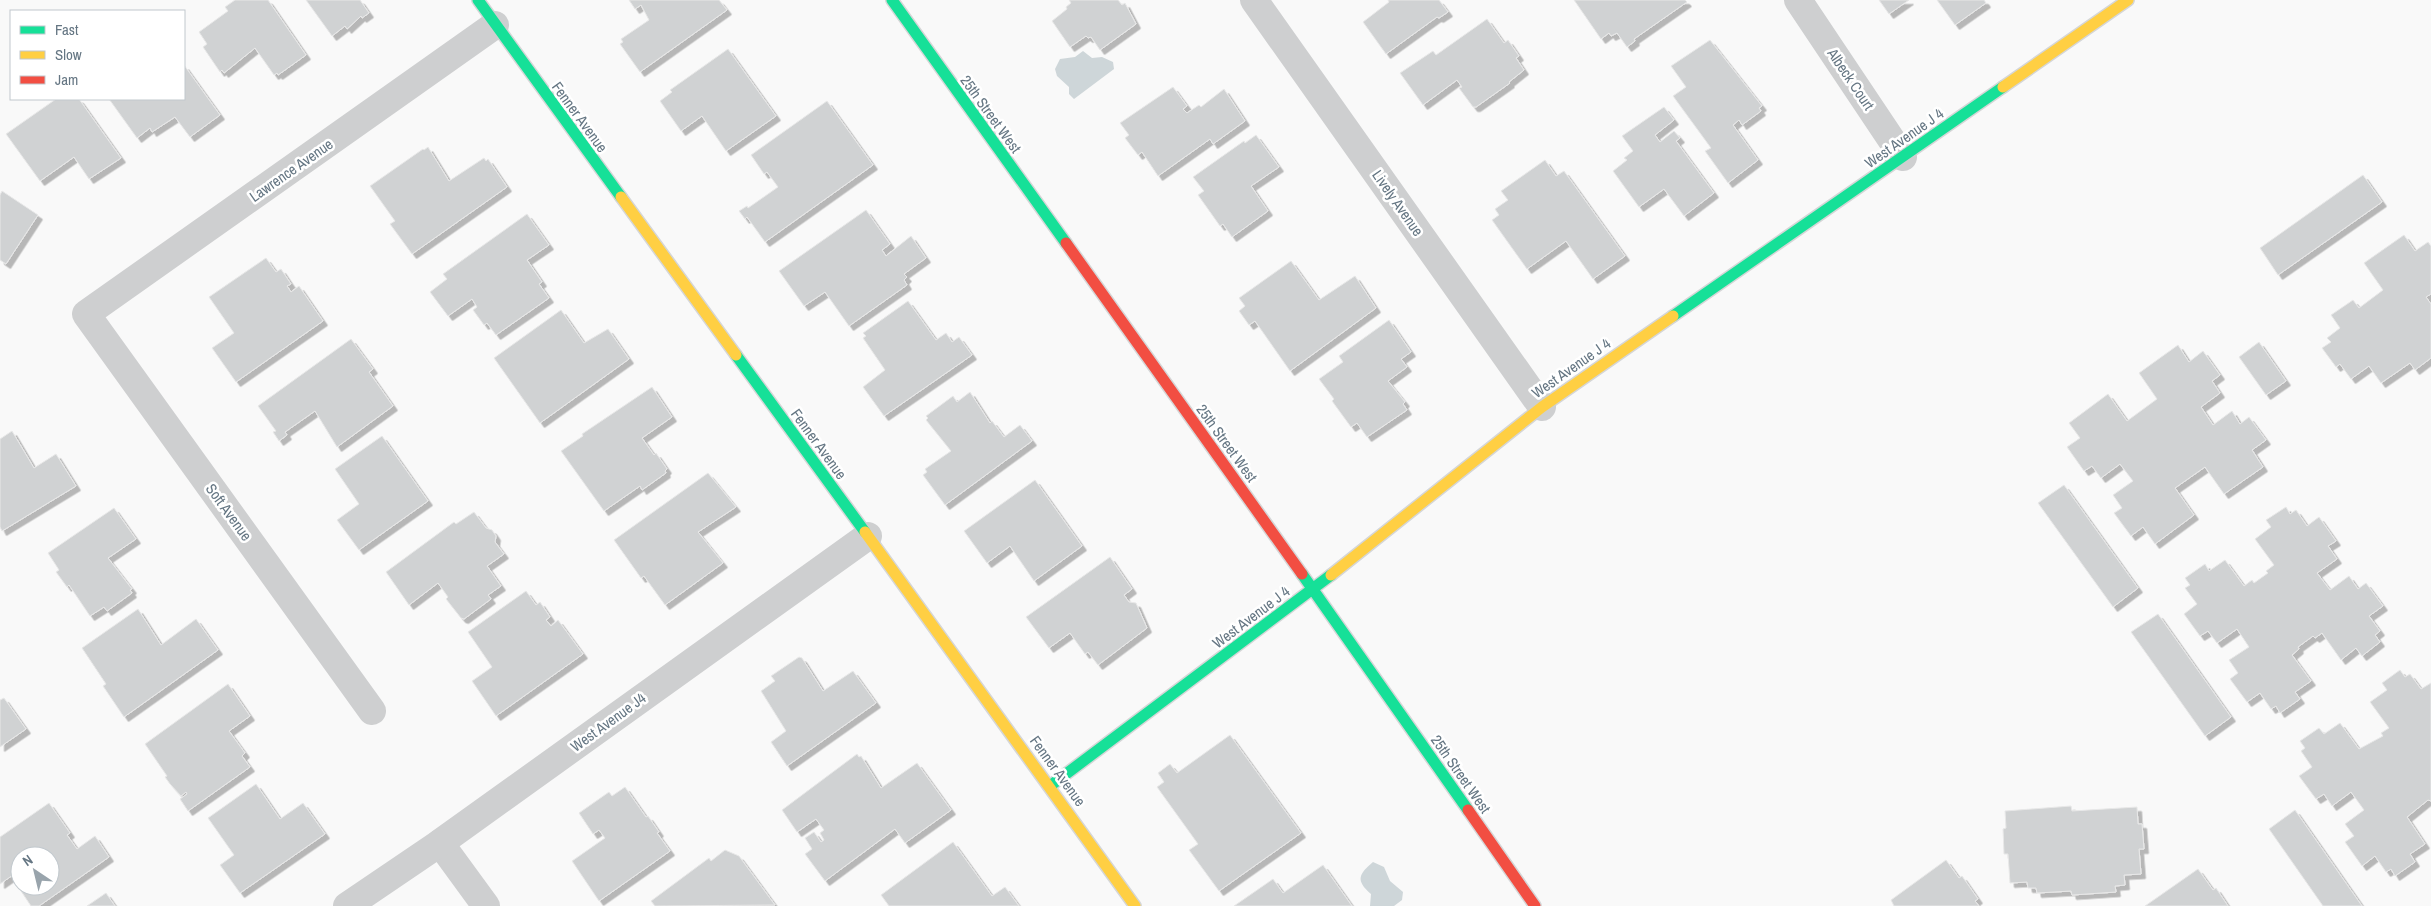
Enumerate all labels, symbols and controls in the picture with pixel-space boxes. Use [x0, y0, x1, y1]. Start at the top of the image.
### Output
legend [10, 10, 185, 100]
text: Fast [55, 19, 79, 40]
street label: Albeck Court [1822, 43, 1880, 115]
text: Slow [55, 44, 82, 65]
text: Jam [55, 69, 78, 90]
street label: 25th Street West [956, 71, 1027, 158]
street label: Fenner Avenue [547, 77, 613, 157]
street label: West Avenue J 4 [1860, 103, 1948, 173]
street label: Lawrence Avenue [245, 133, 337, 207]
street label: Lively Avenue [1367, 166, 1429, 240]
street label: West Avenue J 4 [1527, 333, 1615, 403]
street label: 25th Street West [1192, 400, 1263, 487]
street label: Fenner Avenue [786, 404, 852, 484]
street label: Soft Avenue [201, 479, 257, 545]
street label: West Avenue J 4 [1208, 581, 1294, 653]
street label: West Avenue J4 [566, 687, 650, 756]
street label: Fenner Avenue [1025, 731, 1091, 811]
street label: 25th Street West [1426, 731, 1496, 818]
north arrow [10, 846, 60, 896]
text: N [19, 851, 36, 870]

